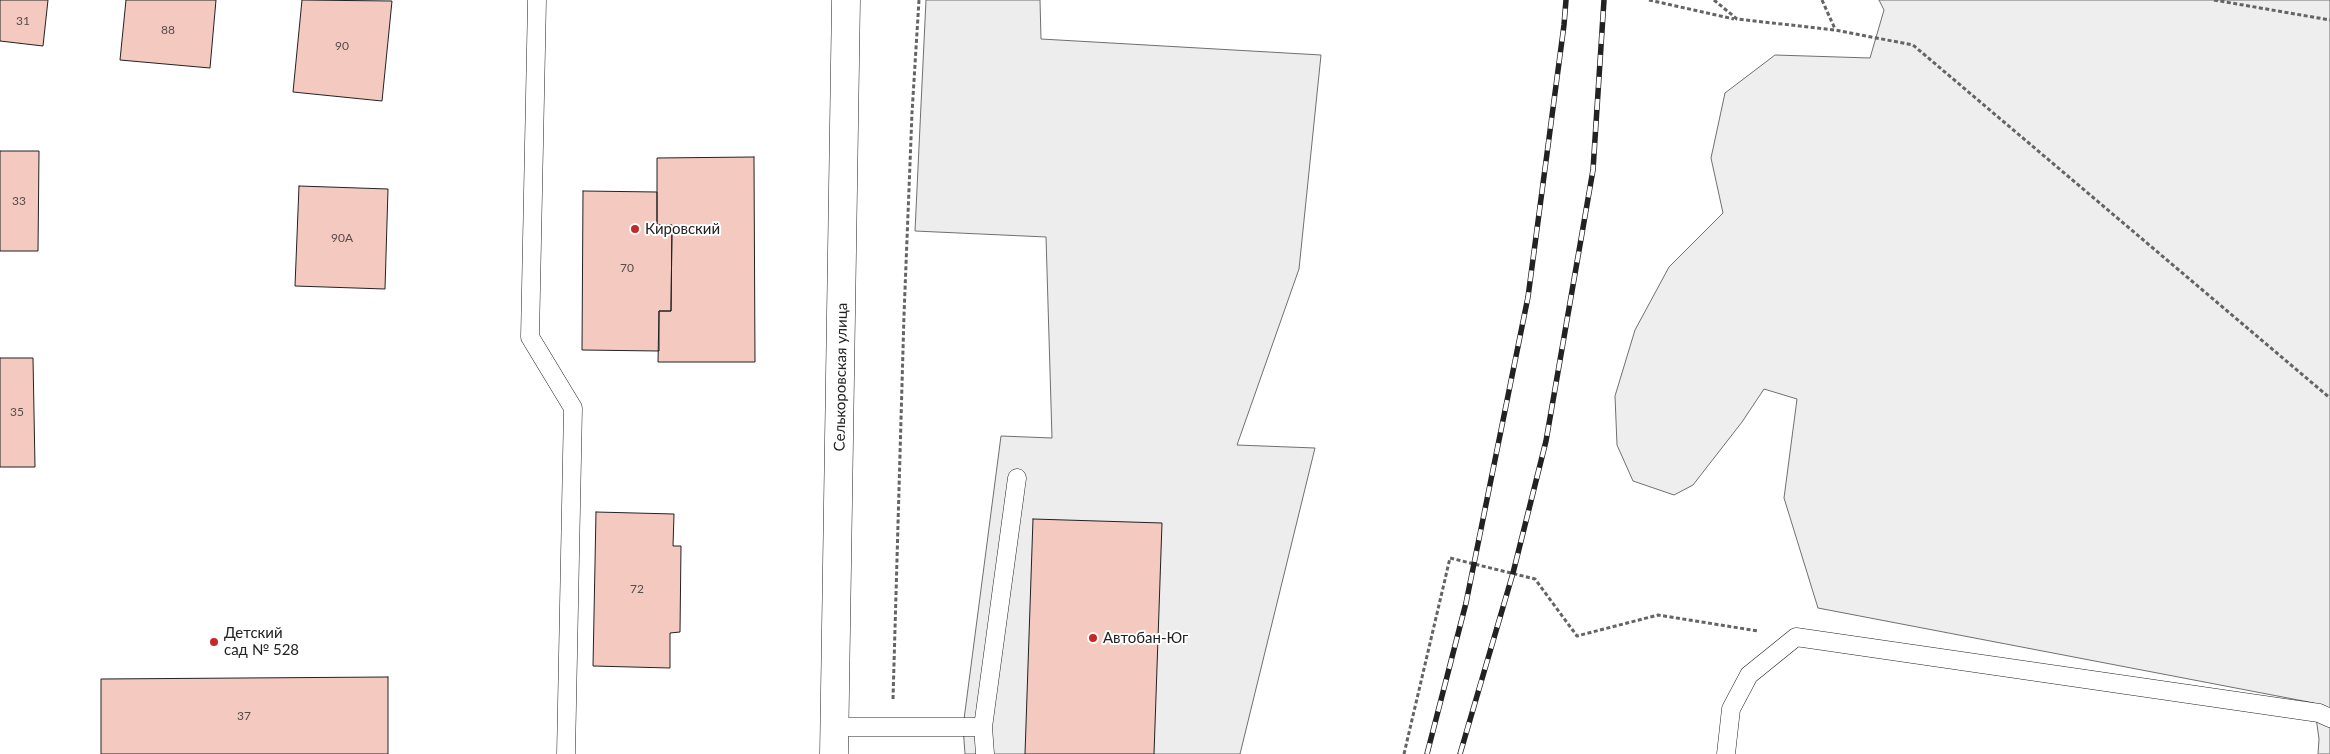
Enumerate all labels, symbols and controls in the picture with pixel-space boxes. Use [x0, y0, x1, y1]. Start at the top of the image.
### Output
house number: 31 [16, 14, 30, 28]
house number: 88 [161, 23, 175, 37]
house number: 90 [335, 39, 349, 53]
house number: 33 [12, 194, 26, 208]
place label: Кировский [645, 220, 720, 238]
marker: Кировский [629, 223, 641, 235]
house number: 90А [331, 231, 353, 245]
house number: 70 [620, 261, 634, 275]
street label: Селькоровская улица [831, 303, 851, 451]
house number: 35 [10, 405, 24, 419]
house number: 72 [630, 582, 644, 596]
place label: Детский сад № 528 [224, 624, 299, 659]
place label: Автобан-Юг [1103, 629, 1188, 647]
marker: Автобан-Юг [1087, 632, 1099, 644]
marker: Детский сад № 528 [208, 636, 220, 648]
house number: 37 [237, 709, 251, 723]

